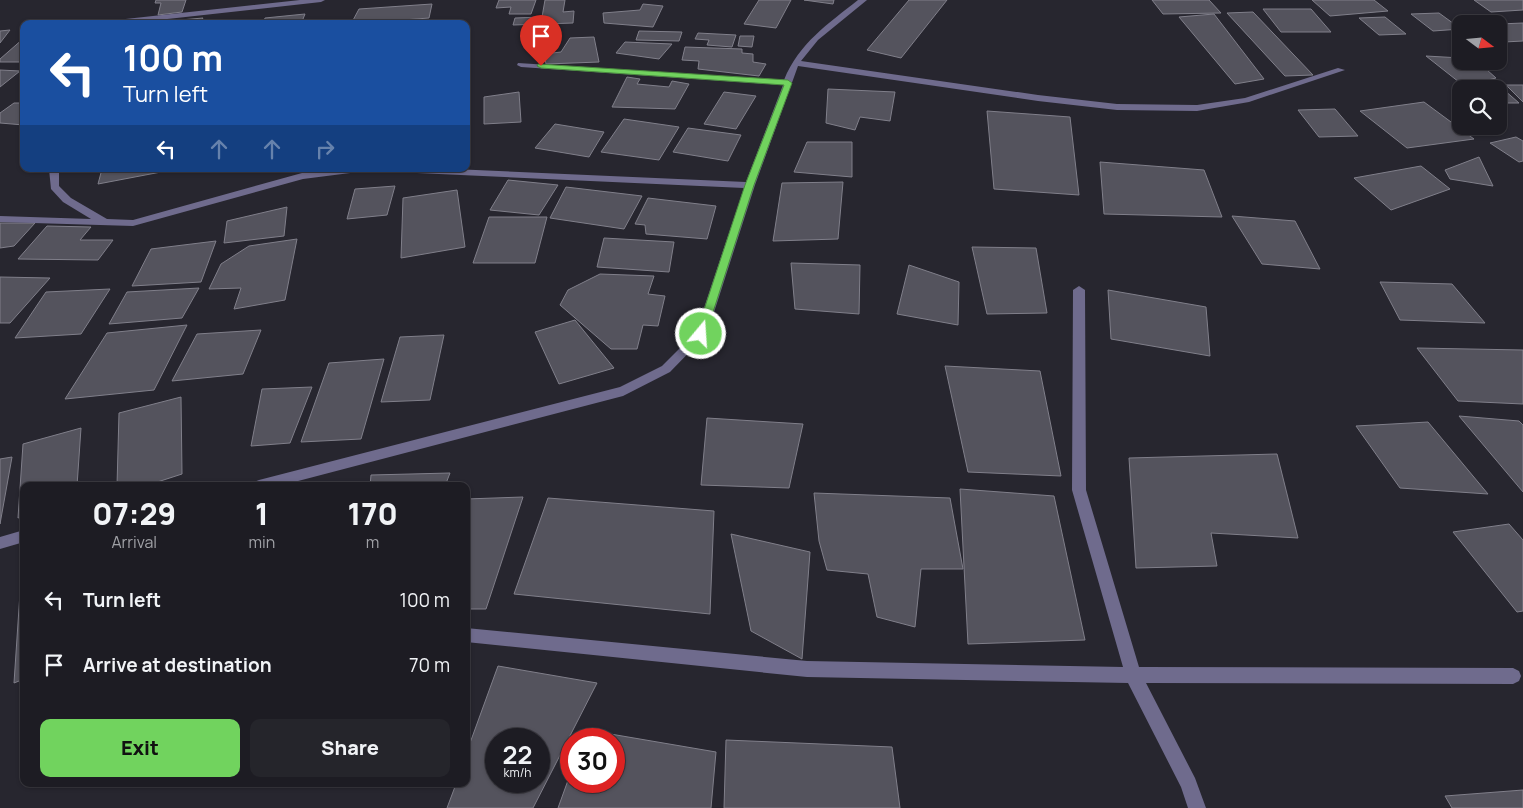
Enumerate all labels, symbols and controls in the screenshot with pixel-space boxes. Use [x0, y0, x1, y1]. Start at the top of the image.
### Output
pin [520, 15, 562, 66]
north arrow [1452, 15, 1508, 70]
map controls [1452, 15, 1507, 135]
icon: arrive [527, 22, 555, 50]
text: 100 m [123, 34, 223, 82]
icon: left [40, 40, 105, 105]
text: Turn left [123, 79, 208, 109]
button: search [1452, 80, 1507, 135]
icon: left [152, 135, 180, 163]
icon: ahead [205, 135, 233, 163]
icon: ahead [258, 135, 286, 163]
icon: right [311, 135, 339, 163]
position arrow [674, 307, 726, 359]
text: 07:29 [92, 493, 176, 534]
text: 1 [255, 493, 269, 534]
text: 170 [348, 493, 398, 534]
text: Arrival [111, 531, 157, 553]
text: min [249, 531, 275, 553]
text: m [366, 531, 379, 553]
icon: left [40, 586, 68, 614]
text: Turn left [83, 587, 161, 613]
text: 100 m [399, 587, 450, 613]
icon: arrive [40, 651, 68, 679]
text: Arrive at destination [83, 652, 272, 678]
text: 70 m [409, 652, 450, 678]
button: Exit [40, 719, 240, 777]
button: Share [250, 719, 450, 777]
speed limit sign: 30 [560, 728, 625, 793]
text: 22 [503, 737, 532, 772]
text: km/h [504, 764, 531, 781]

